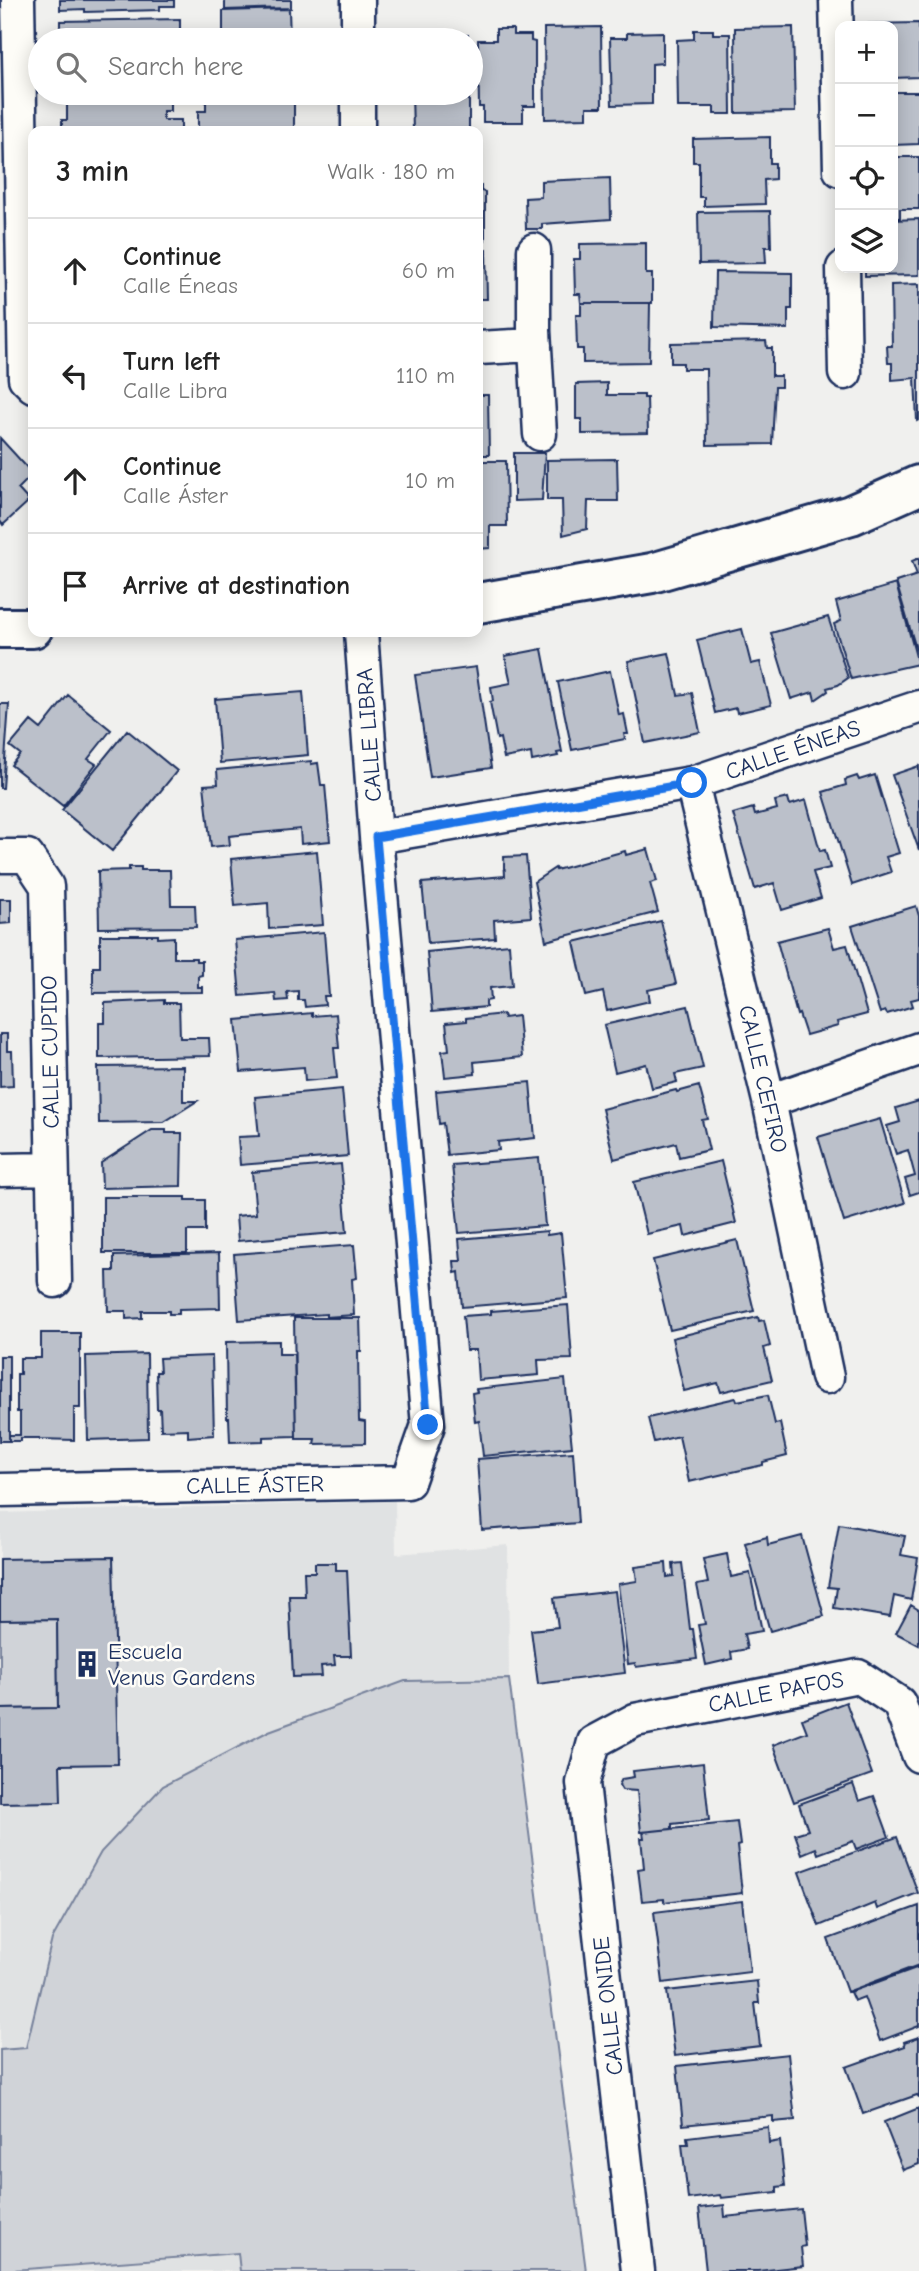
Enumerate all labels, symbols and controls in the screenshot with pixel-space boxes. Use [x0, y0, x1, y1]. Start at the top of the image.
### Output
map controls [835, 21, 898, 273]
button: + [835, 21, 898, 84]
search box [28, 28, 483, 105]
icon: search [52, 48, 90, 86]
text: Search here [108, 52, 243, 82]
button: − [835, 84, 898, 147]
button: locate [835, 147, 898, 210]
text: 3 min [56, 154, 129, 189]
text: Walk · 180 m [328, 158, 455, 185]
button: layers [835, 210, 898, 273]
text: Continue [123, 242, 221, 272]
icon: ahead [56, 252, 94, 290]
text: 60 m [402, 257, 455, 284]
text: Calle Éneas [123, 272, 238, 299]
text: Turn left [123, 347, 220, 377]
icon: left [56, 357, 94, 395]
text: 110 m [396, 362, 455, 389]
text: Calle Libra [123, 377, 228, 404]
text: Continue [123, 452, 221, 482]
icon: ahead [56, 462, 94, 500]
text: 10 m [405, 467, 455, 494]
text: Calle Áster [123, 482, 228, 509]
icon: arrive [56, 567, 94, 605]
text: Arrive at destination [123, 571, 350, 601]
street label: CALLE LIBRA [351, 667, 387, 803]
street label: CALLE ÉNEAS [722, 714, 864, 786]
route start [676, 767, 707, 798]
street label: CALLE CUPIDO [35, 975, 65, 1129]
street label: CALLE CEFIRO [733, 1002, 793, 1156]
route end [412, 1409, 443, 1440]
street label: CALLE ÁSTER [186, 1470, 324, 1500]
place label: Escuela Venus Gardens [108, 1638, 255, 1691]
building icon: Escuela Venus Gardens [72, 1649, 102, 1679]
street label: CALLE PAFOS [706, 1666, 846, 1718]
street label: CALLE ONIDE [587, 1935, 629, 2077]

